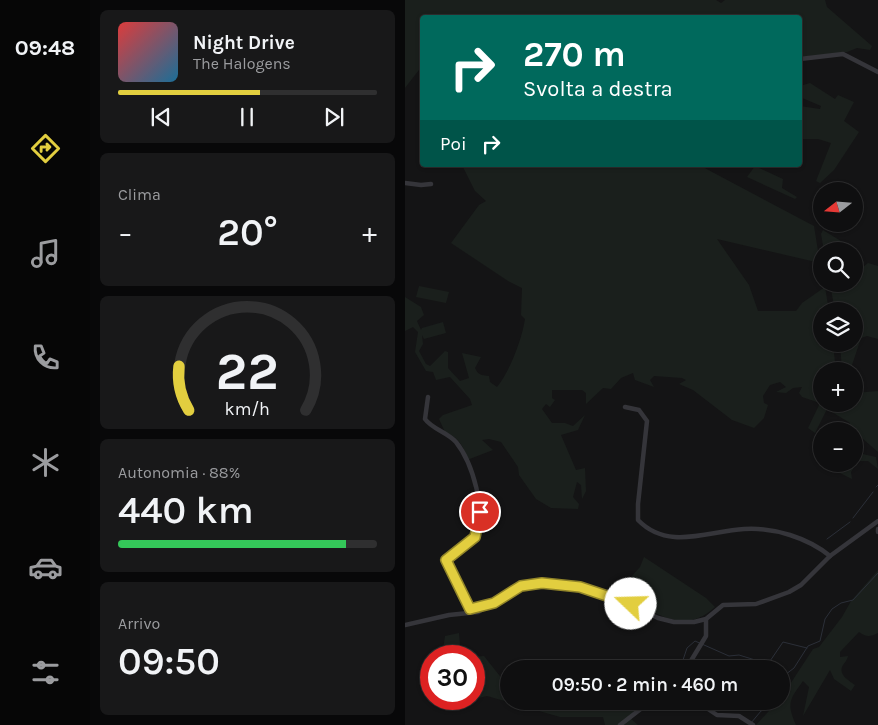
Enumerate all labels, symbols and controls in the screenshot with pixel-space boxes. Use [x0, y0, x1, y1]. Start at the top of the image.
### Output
text: Night Drive [193, 32, 295, 54]
text: 270 m [523, 34, 626, 75]
text: 09:48 [15, 35, 75, 61]
icon: right [440, 35, 505, 100]
text: The Halogens [193, 54, 291, 73]
text: Svolta a destra [523, 76, 673, 102]
icon: previous [147, 103, 175, 131]
icon: pause [233, 103, 261, 131]
icon: next [320, 103, 348, 131]
icon: right [477, 130, 505, 158]
icon: directions [28, 131, 63, 166]
text: Poi [440, 133, 467, 155]
north arrow [813, 182, 863, 232]
map controls [813, 182, 863, 472]
text: Clima [118, 185, 161, 204]
text: 20° [217, 210, 278, 255]
text: − [118, 216, 133, 249]
text: + [362, 216, 377, 249]
icon: music [28, 236, 63, 271]
button: search [813, 242, 863, 292]
button: layers [813, 302, 863, 352]
icon: phone [28, 340, 63, 375]
text: 22 [216, 341, 279, 402]
button: + [813, 362, 863, 412]
text: km/h [225, 399, 270, 420]
button: − [813, 422, 863, 472]
icon: climate [28, 445, 63, 480]
text: Autonomia · 88% [118, 463, 240, 482]
text: 440 km [118, 488, 254, 533]
pin [459, 491, 501, 533]
icon: arrive [466, 498, 494, 526]
icon: car [28, 550, 63, 585]
position arrow [604, 577, 656, 629]
text: Arrivo [118, 614, 160, 633]
text: 09:50 [118, 639, 220, 684]
speed limit sign: 30 [420, 645, 485, 710]
icon: filters [28, 655, 63, 690]
text: 09:50 · 2 min · 460 m [552, 674, 738, 696]

